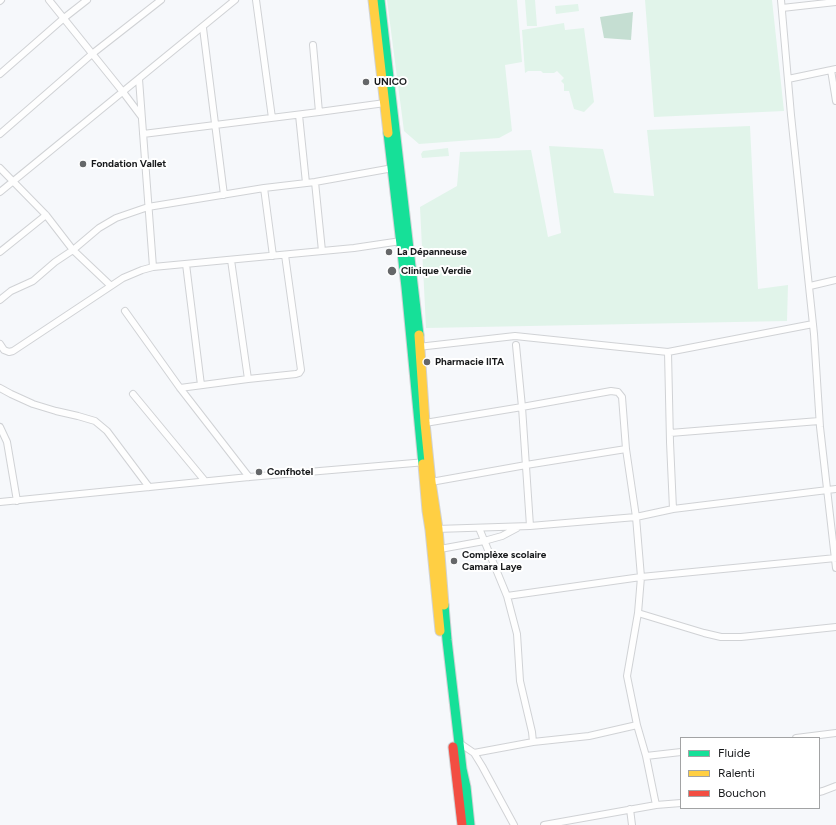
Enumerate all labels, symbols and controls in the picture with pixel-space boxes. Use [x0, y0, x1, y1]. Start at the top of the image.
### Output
place label: UNICO [374, 76, 407, 88]
marker: UNICO [361, 77, 371, 87]
place label: Fondation Vallet [91, 158, 166, 170]
marker: Fondation Vallet [78, 159, 88, 169]
place label: La Dépanneuse [397, 246, 467, 258]
marker: La Dépanneuse [384, 247, 394, 257]
marker: Clinique Verdie [386, 265, 398, 277]
place label: Clinique Verdie [401, 265, 471, 277]
place label: Pharmacie IITA [435, 356, 504, 368]
marker: Pharmacie IITA [422, 357, 432, 367]
place label: Confhotel [267, 466, 313, 478]
marker: Confhotel [254, 467, 264, 477]
place label: Complèxe scolaire Camara Laye [462, 549, 546, 572]
marker: Complèxe scolaire Camara Laye [449, 556, 459, 566]
legend [680, 737, 820, 809]
text: Fluide [718, 746, 750, 760]
text: Ralenti [718, 766, 755, 780]
text: Bouchon [718, 786, 766, 800]

